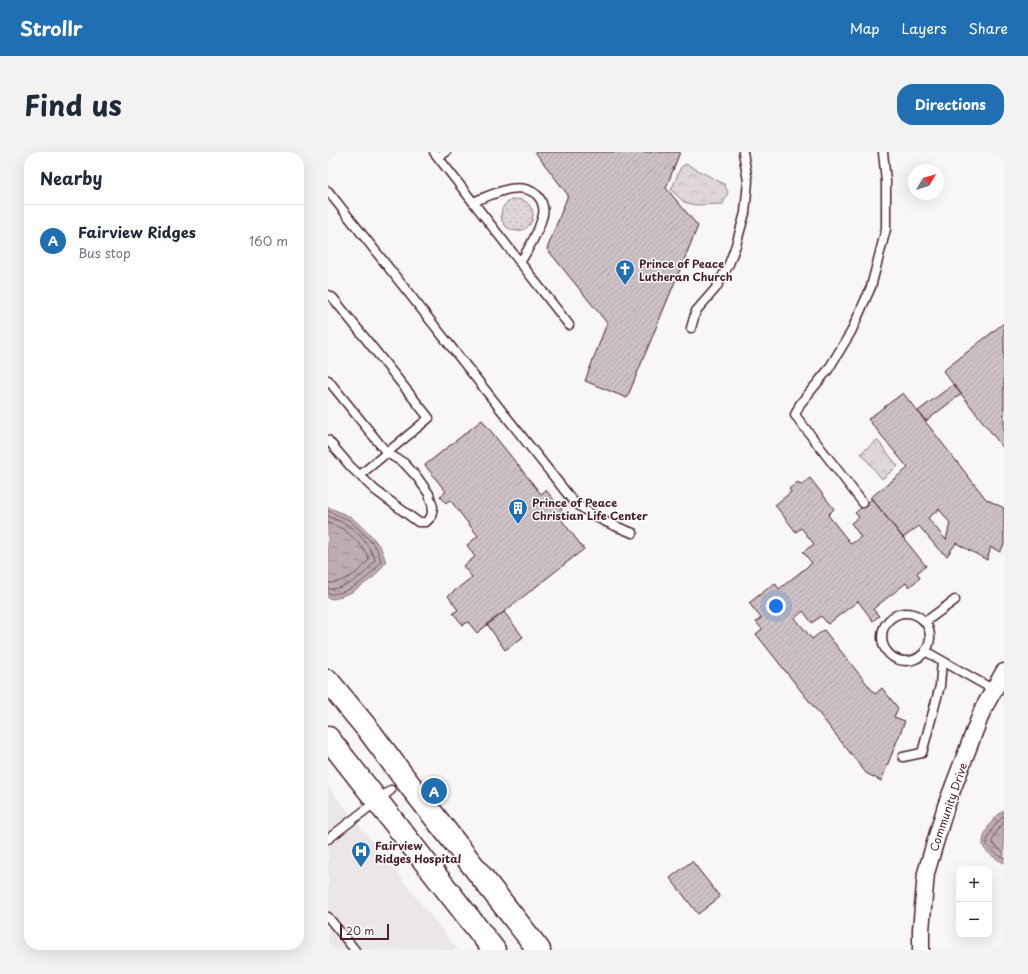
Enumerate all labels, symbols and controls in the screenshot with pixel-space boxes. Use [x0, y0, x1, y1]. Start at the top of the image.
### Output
text: Strollr [20, 14, 83, 42]
text: Map [850, 18, 880, 39]
text: Layers [902, 18, 947, 39]
text: Share [969, 18, 1008, 39]
text: Find us [24, 83, 122, 126]
button: Directions [897, 84, 1004, 125]
north arrow [908, 164, 944, 200]
text: Nearby [40, 165, 102, 191]
text: Fairview Ridges [78, 220, 196, 243]
text: A [48, 231, 58, 250]
text: 160 m [249, 231, 288, 250]
text: Bus stop [78, 243, 131, 262]
place label: Prince of Peace Lutheran Church [639, 255, 733, 285]
church icon: Prince of Peace Lutheran Church [614, 258, 636, 286]
place label: Prince of Peace Christian Life Center [532, 494, 648, 524]
building icon: Prince of Peace Christian Life Center [507, 497, 529, 525]
your location [766, 596, 786, 616]
street label: Community Drive [925, 760, 971, 854]
pin: A [421, 776, 447, 806]
place label: Fairview Ridges Hospital [375, 837, 461, 867]
hospital icon: Fairview Ridges Hospital [350, 840, 372, 868]
map controls [956, 866, 992, 938]
button: + [956, 866, 992, 902]
button: − [956, 902, 992, 938]
scale bar [340, 922, 389, 941]
text: 20 m [346, 922, 374, 939]

